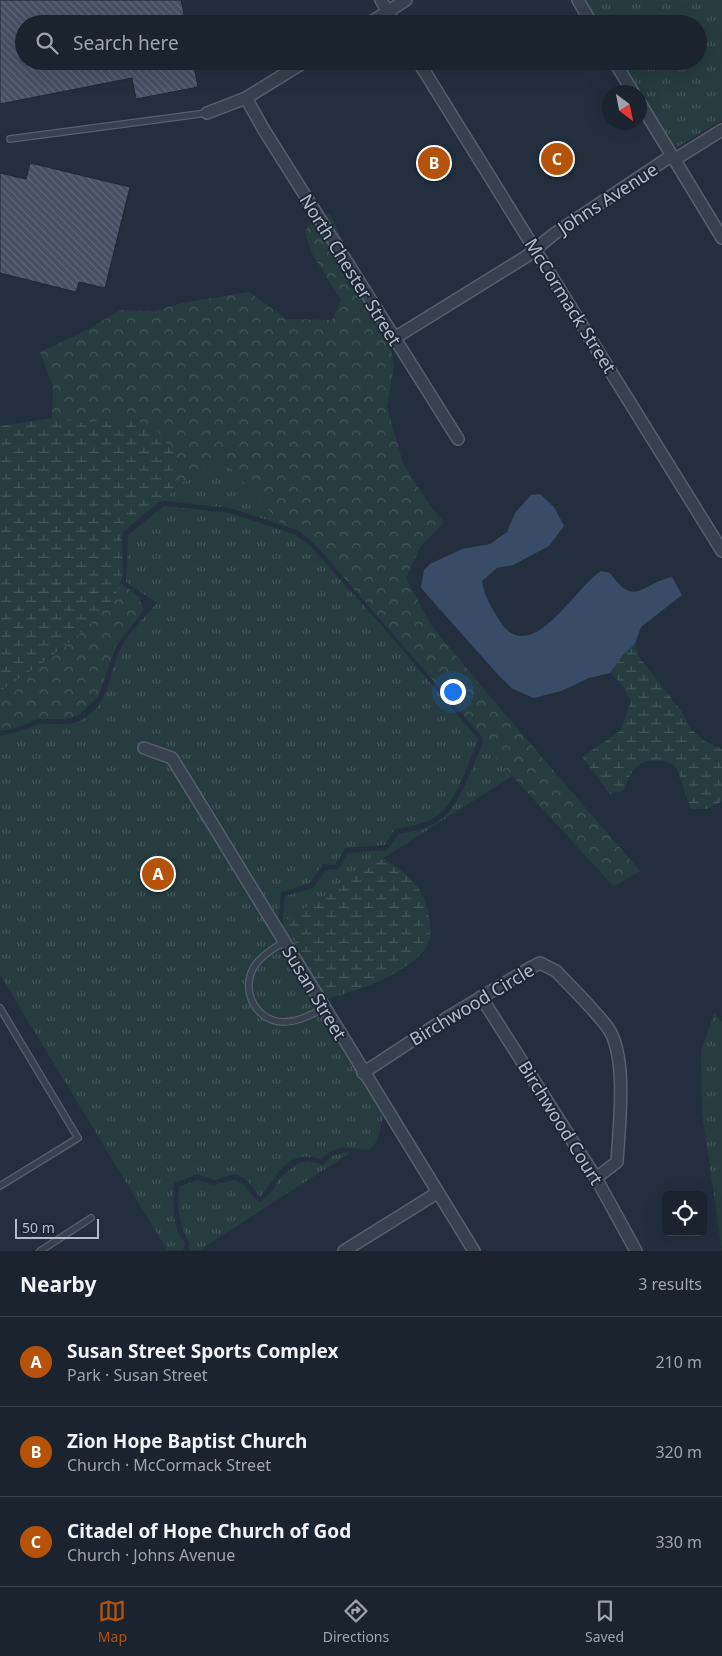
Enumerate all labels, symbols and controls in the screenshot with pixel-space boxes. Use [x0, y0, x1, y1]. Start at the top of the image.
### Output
search box [15, 15, 707, 70]
icon: search [33, 29, 61, 57]
text: Search here [73, 30, 179, 56]
north arrow [602, 85, 647, 130]
pin: C [541, 140, 573, 178]
pin: B [418, 144, 450, 182]
street label: Johns Avenue [551, 157, 662, 241]
street label: North Chester Street [294, 189, 408, 350]
street label: McCormack Street [520, 233, 622, 378]
your location [440, 679, 466, 705]
pin: A [142, 855, 174, 893]
street label: Susan Street [277, 941, 353, 1044]
street label: Birchwood Circle [405, 957, 538, 1051]
street label: Birchwood Court [513, 1056, 609, 1190]
map controls [662, 1191, 707, 1236]
button: locate [662, 1191, 707, 1236]
scale bar [15, 1216, 99, 1239]
text: 50 m [22, 1218, 55, 1237]
text: Nearby [20, 1270, 96, 1298]
text: 3 results [638, 1273, 702, 1295]
text: Susan Street Sports Complex [67, 1338, 339, 1364]
text: A [30, 1351, 42, 1373]
text: 210 m [655, 1351, 702, 1373]
text: Park · Susan Street [67, 1364, 207, 1386]
text: Zion Hope Baptist Church [67, 1428, 307, 1454]
text: B [31, 1441, 41, 1463]
text: 320 m [655, 1441, 702, 1463]
text: Church · McCormack Street [67, 1454, 271, 1476]
text: Citadel of Hope Church of God [67, 1518, 351, 1544]
text: C [31, 1531, 41, 1553]
text: 330 m [655, 1531, 702, 1553]
text: Church · Johns Avenue [67, 1544, 235, 1566]
tab: Map [98, 1597, 127, 1646]
tab: Directions [323, 1597, 389, 1646]
tab: Saved [585, 1597, 624, 1646]

